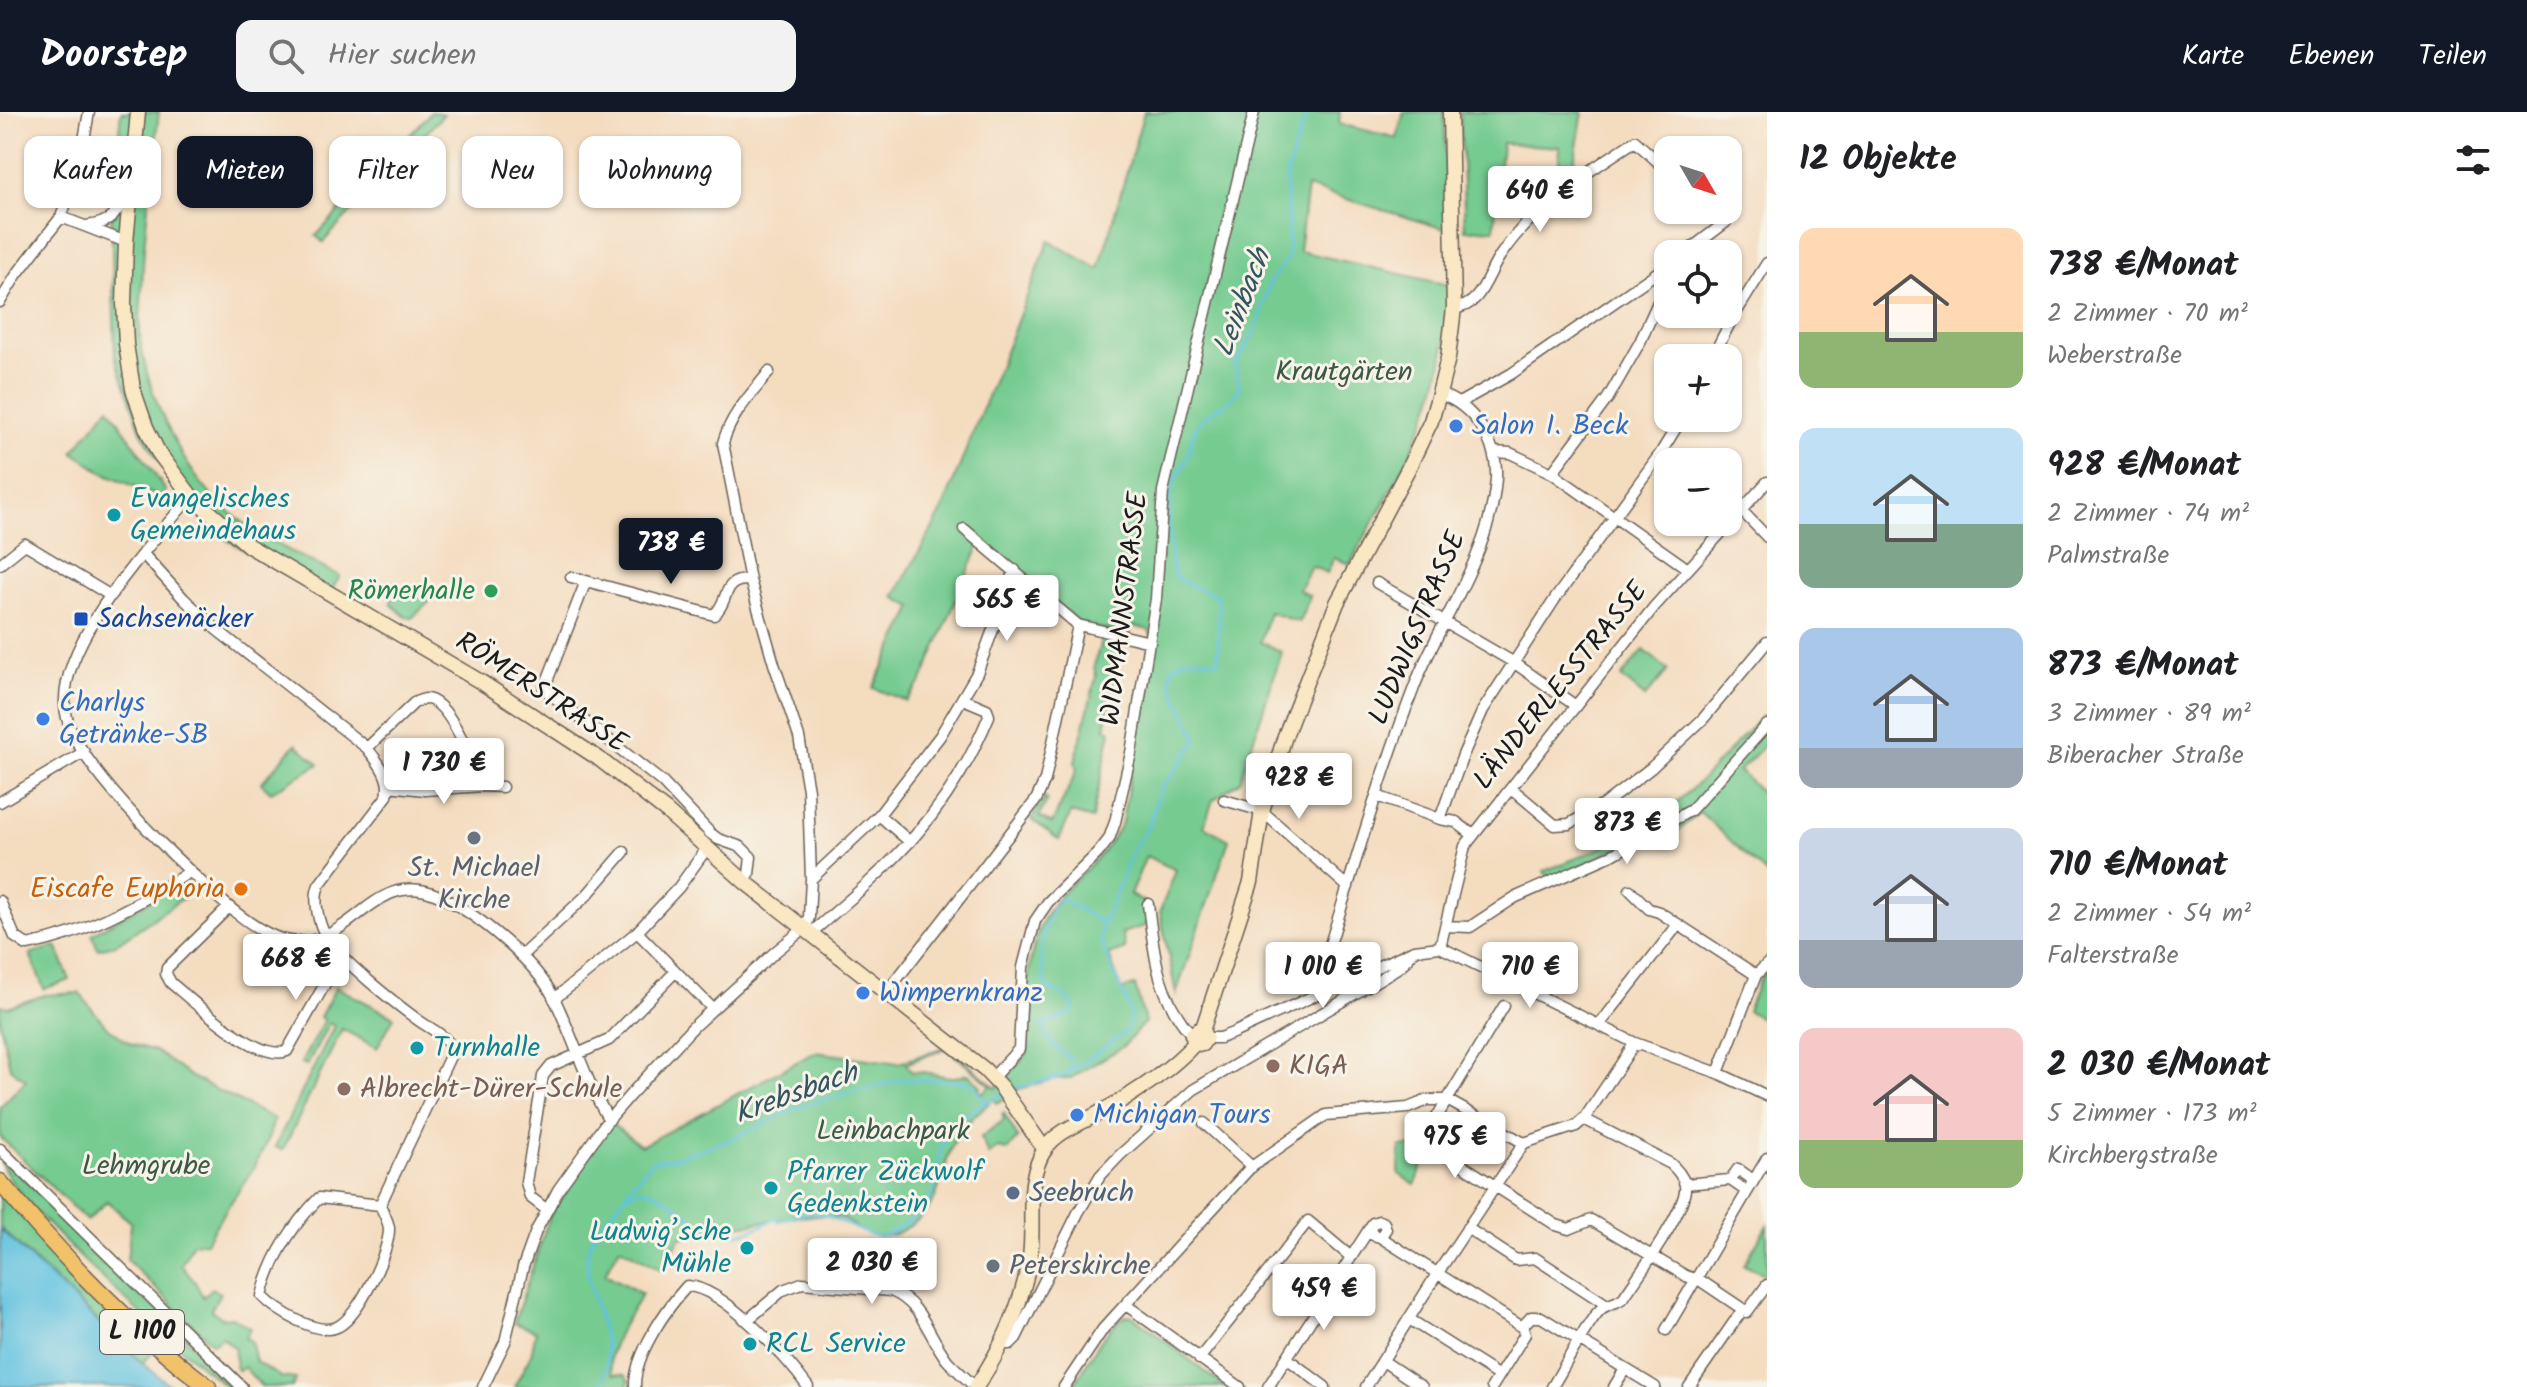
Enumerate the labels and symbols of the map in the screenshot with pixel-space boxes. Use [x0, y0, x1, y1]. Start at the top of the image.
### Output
north arrow [1654, 136, 1742, 224]
pin: 640 € [1484, 166, 1596, 234]
water label: Leinbach [1200, 239, 1287, 364]
park label: Krautgärten [1275, 350, 1413, 395]
place label: Salon I. Beck [1472, 404, 1629, 449]
marker: Salon I. Beck [1447, 417, 1465, 435]
place label: Evangelisches Gemeindehaus [130, 477, 296, 554]
street label: WIDMANNSTRASSE [1088, 489, 1162, 728]
marker: Evangelisches Gemeindehaus [105, 506, 123, 524]
pin: 738 € [615, 518, 727, 586]
street label: LUDWIGSTRASSE [1357, 523, 1479, 732]
place label: Römerhalle [347, 569, 475, 614]
street label: LÄNDERLESSTRASSE [1462, 571, 1660, 800]
pin: 565 € [951, 575, 1063, 643]
marker: Römerhalle [482, 582, 500, 600]
place label: Sachsenäcker [97, 597, 254, 642]
marker: Sachsenäcker [72, 610, 90, 628]
street label: RÖMERSTRASSE [446, 620, 637, 766]
place label: Charlys Getränke-SB [59, 681, 208, 758]
marker: Charlys Getränke-SB [34, 710, 52, 728]
pin: 1 730 € [370, 738, 518, 806]
pin: 928 € [1243, 753, 1355, 821]
pin: 873 € [1571, 798, 1683, 866]
marker: St. Michael Kirche [465, 829, 483, 847]
place label: St. Michael Kirche [408, 846, 540, 923]
place label: Eiscafe Euphoria [30, 867, 225, 912]
marker: Eiscafe Euphoria [232, 880, 250, 898]
pin: 668 € [240, 934, 352, 1002]
pin: 1 010 € [1249, 942, 1397, 1010]
pin: 710 € [1474, 942, 1586, 1010]
place label: Wimpernkranz [879, 971, 1043, 1016]
marker: Wimpernkranz [854, 984, 872, 1002]
place label: Turnhalle [433, 1026, 541, 1071]
marker: Turnhalle [408, 1039, 426, 1057]
place label: KIGA [1289, 1044, 1348, 1089]
water label: Krebsbach [727, 1048, 868, 1139]
marker: KIGA [1264, 1057, 1282, 1075]
place label: Albrecht-Dürer-Schule [360, 1067, 623, 1112]
marker: Albrecht-Dürer-Schule [335, 1080, 353, 1098]
place label: Michigan Tours [1093, 1093, 1271, 1138]
marker: Michigan Tours [1068, 1106, 1086, 1124]
park label: Leinbachpark [816, 1109, 971, 1154]
pin: 975 € [1399, 1112, 1511, 1180]
park label: Lehmgrube [82, 1144, 211, 1189]
place label: Pfarrer Zückwolf Gedenkstein [787, 1150, 985, 1227]
place label: Seebruch [1029, 1171, 1134, 1216]
marker: Pfarrer Zückwolf Gedenkstein [762, 1179, 780, 1197]
marker: Seebruch [1004, 1184, 1022, 1202]
place label: Ludwig’sche Mühle [589, 1210, 731, 1287]
pin: 2 030 € [798, 1238, 946, 1306]
marker: Ludwig’sche Mühle [738, 1239, 756, 1257]
place label: Peterskirche [1009, 1244, 1151, 1289]
marker: Peterskirche [984, 1257, 1002, 1275]
pin: 459 € [1268, 1264, 1380, 1332]
road number: L 1100 [100, 1310, 184, 1354]
place label: RCL Service [766, 1322, 906, 1367]
marker: RCL Service [741, 1335, 759, 1353]

